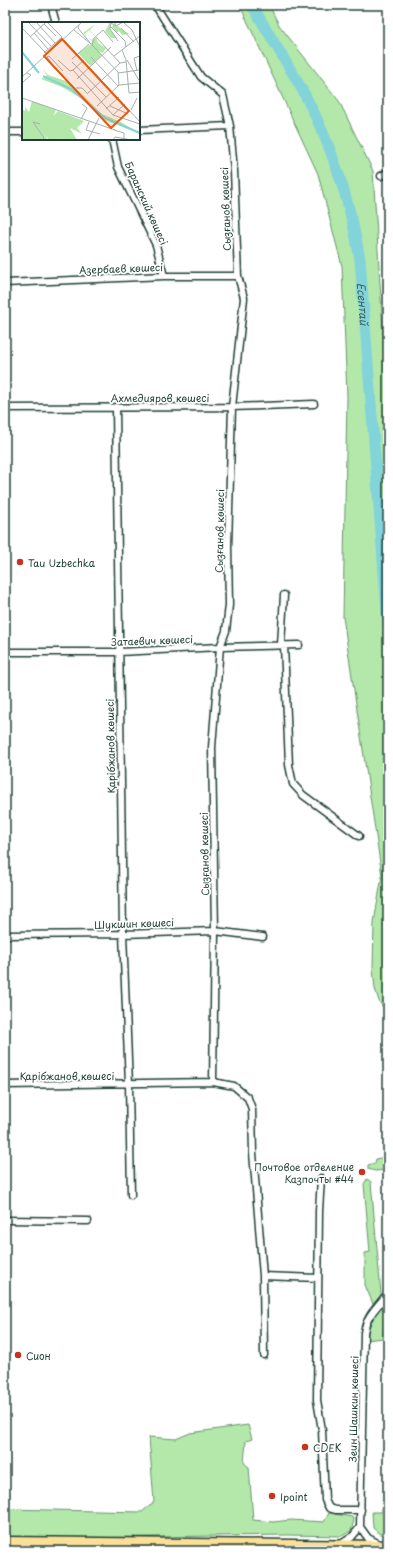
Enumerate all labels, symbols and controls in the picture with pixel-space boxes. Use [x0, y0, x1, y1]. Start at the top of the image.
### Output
inset map [22, 22, 140, 140]
street label: Баранский көшесі [122, 159, 172, 247]
street label: Сызғанов көшесі [216, 167, 234, 251]
street label: Азербаев көшесі [79, 259, 163, 277]
water label: Есентай [353, 282, 374, 327]
street label: Ахмедияров көшесі [111, 390, 209, 405]
street label: Сызғанов көшесі [211, 489, 227, 573]
place label: Tau Uzbechka [28, 555, 96, 570]
marker: Tau Uzbechka [15, 557, 25, 567]
street label: Затаевич көшесі [111, 631, 193, 649]
street label: Қарібжанов көшесі [102, 698, 118, 793]
street label: Сызғанов көшесі [196, 812, 212, 896]
street label: Шукшин көшесі [94, 914, 174, 933]
street label: Қарібжанов көшесі [20, 1068, 114, 1083]
place label: Почтовое отделение Казпочты #44 [254, 1159, 354, 1186]
marker: Почтовое отделение Казпочты #44 [357, 1167, 367, 1177]
place label: Сион [26, 1348, 51, 1363]
marker: Сион [13, 1350, 23, 1360]
street label: Зеин Шашкин көшесі [345, 1356, 361, 1462]
place label: CDEK [313, 1440, 342, 1455]
marker: CDEK [300, 1442, 310, 1452]
place label: Ipoint [280, 1489, 308, 1504]
marker: Ipoint [267, 1491, 277, 1501]

